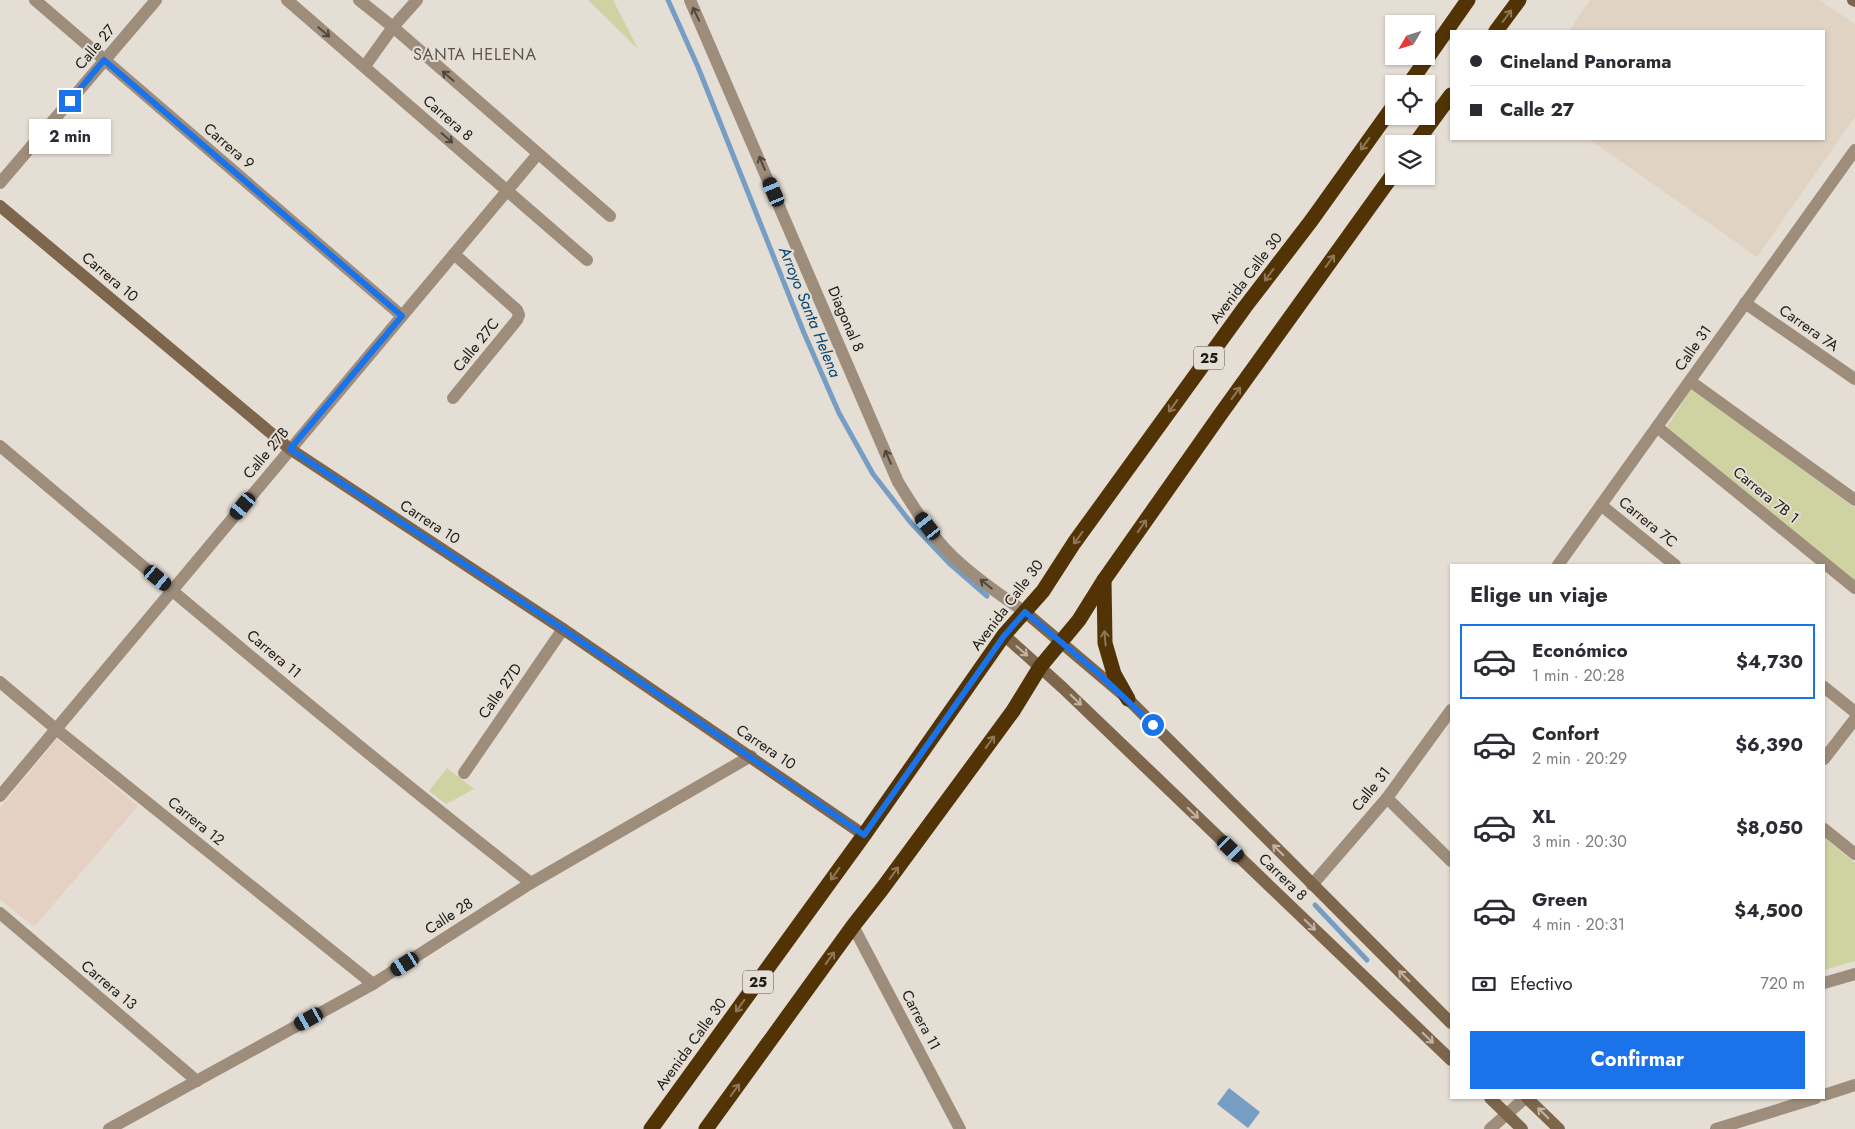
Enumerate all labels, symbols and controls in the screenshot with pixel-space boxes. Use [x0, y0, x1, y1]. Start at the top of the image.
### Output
one-way arrow [691, 7, 701, 22]
one-way arrow [1502, 10, 1513, 23]
north arrow [1385, 15, 1435, 65]
map controls [1385, 15, 1435, 185]
street label: Calle 27 [70, 20, 121, 74]
one-way arrow [318, 26, 331, 37]
district label: SANTA HELENA [413, 43, 537, 66]
text: Cineland Panorama [1500, 48, 1672, 75]
one-way arrow [442, 70, 455, 82]
button: locate [1385, 75, 1435, 125]
route end [59, 90, 81, 112]
street label: Carrera 8 [418, 90, 478, 146]
text: Calle 27 [1500, 96, 1574, 123]
callout: 2 min [29, 118, 111, 154]
street label: Carrera 9 [199, 118, 259, 174]
text: 2 min [49, 125, 91, 148]
one-way arrow [441, 132, 454, 144]
button: layers [1385, 135, 1435, 185]
one-way arrow [1360, 137, 1371, 150]
one-way arrow [756, 156, 766, 171]
car [761, 175, 786, 209]
street label: Avenida Calle 30 [1204, 228, 1288, 328]
water label: Arroyo Santa Helena [773, 242, 847, 381]
street label: Carrera 10 [77, 247, 143, 307]
one-way arrow [1325, 255, 1336, 268]
one-way arrow [1264, 268, 1275, 281]
street label: Diagonal 8 [822, 283, 870, 355]
street label: Carrera 7A [1775, 299, 1843, 357]
street label: Calle 27C [448, 314, 504, 376]
street label: Calle 31 [1669, 321, 1717, 375]
road number: 25 [1194, 346, 1224, 369]
one-way arrow [1231, 386, 1241, 400]
one-way arrow [1168, 399, 1179, 413]
street label: Calle 27B [238, 422, 294, 484]
one-way arrow [882, 450, 892, 465]
street label: Carrera 7B 1 [1728, 461, 1804, 529]
car [227, 490, 258, 522]
street label: Carrera 7C [1614, 491, 1682, 553]
street label: Carrera 10 [396, 494, 464, 550]
car [912, 510, 943, 542]
one-way arrow [1137, 519, 1147, 533]
one-way arrow [1073, 531, 1083, 545]
street label: Avenida Calle 30 [965, 555, 1049, 655]
car [141, 563, 174, 593]
text: Elige un viaje [1470, 578, 1608, 610]
one-way arrow [979, 579, 992, 590]
street label: Carrera 11 [242, 624, 306, 684]
one-way arrow [1100, 630, 1110, 646]
text: Económico [1532, 637, 1628, 664]
icon: car [1472, 639, 1517, 684]
one-way arrow [1016, 645, 1029, 657]
text: $4,730 [1736, 648, 1803, 675]
street label: Calle 27D [473, 659, 527, 723]
text: 1 min · 20:28 [1532, 664, 1625, 687]
one-way arrow [1069, 694, 1082, 706]
route start [1142, 714, 1164, 736]
street label: Carrera 10 [732, 719, 800, 775]
text: Confort [1532, 720, 1599, 747]
icon: car [1472, 722, 1517, 767]
text: $6,390 [1735, 731, 1803, 758]
one-way arrow [985, 735, 995, 749]
text: 2 min · 20:29 [1532, 747, 1627, 770]
street label: Calle 31 [1346, 762, 1396, 816]
street label: Carrera 12 [163, 791, 229, 851]
text: XL [1532, 803, 1555, 830]
icon: car [1472, 805, 1517, 850]
one-way arrow [1187, 807, 1199, 819]
text: $8,050 [1736, 814, 1803, 841]
text: 3 min · 20:30 [1532, 830, 1627, 853]
car [1215, 833, 1247, 865]
one-way arrow [1271, 844, 1284, 856]
street label: Carrera 8 [1254, 848, 1312, 906]
one-way arrow [889, 866, 899, 880]
one-way arrow [830, 867, 840, 881]
text: Green [1532, 886, 1588, 913]
icon: car [1472, 888, 1517, 933]
street label: Calle 28 [421, 892, 477, 940]
text: $4,500 [1734, 897, 1803, 924]
text: 4 min · 20:31 [1532, 913, 1625, 936]
one-way arrow [1304, 919, 1317, 931]
car [388, 950, 421, 978]
one-way arrow [825, 951, 835, 965]
street label: Carrera 13 [76, 955, 142, 1015]
road number: 25 [743, 970, 773, 994]
one-way arrow [1398, 970, 1410, 982]
icon: cash [1470, 970, 1498, 998]
text: Efectivo [1510, 970, 1573, 997]
text: 720 m [1761, 972, 1805, 995]
street label: Carrera 11 [896, 986, 946, 1054]
street label: Avenida Calle 30 [650, 993, 732, 1095]
one-way arrow [735, 999, 745, 1013]
car [292, 1005, 325, 1033]
button: Confirmar [1470, 1031, 1805, 1089]
one-way arrow [1421, 1032, 1434, 1044]
one-way arrow [729, 1083, 740, 1097]
one-way arrow [1536, 1107, 1549, 1119]

